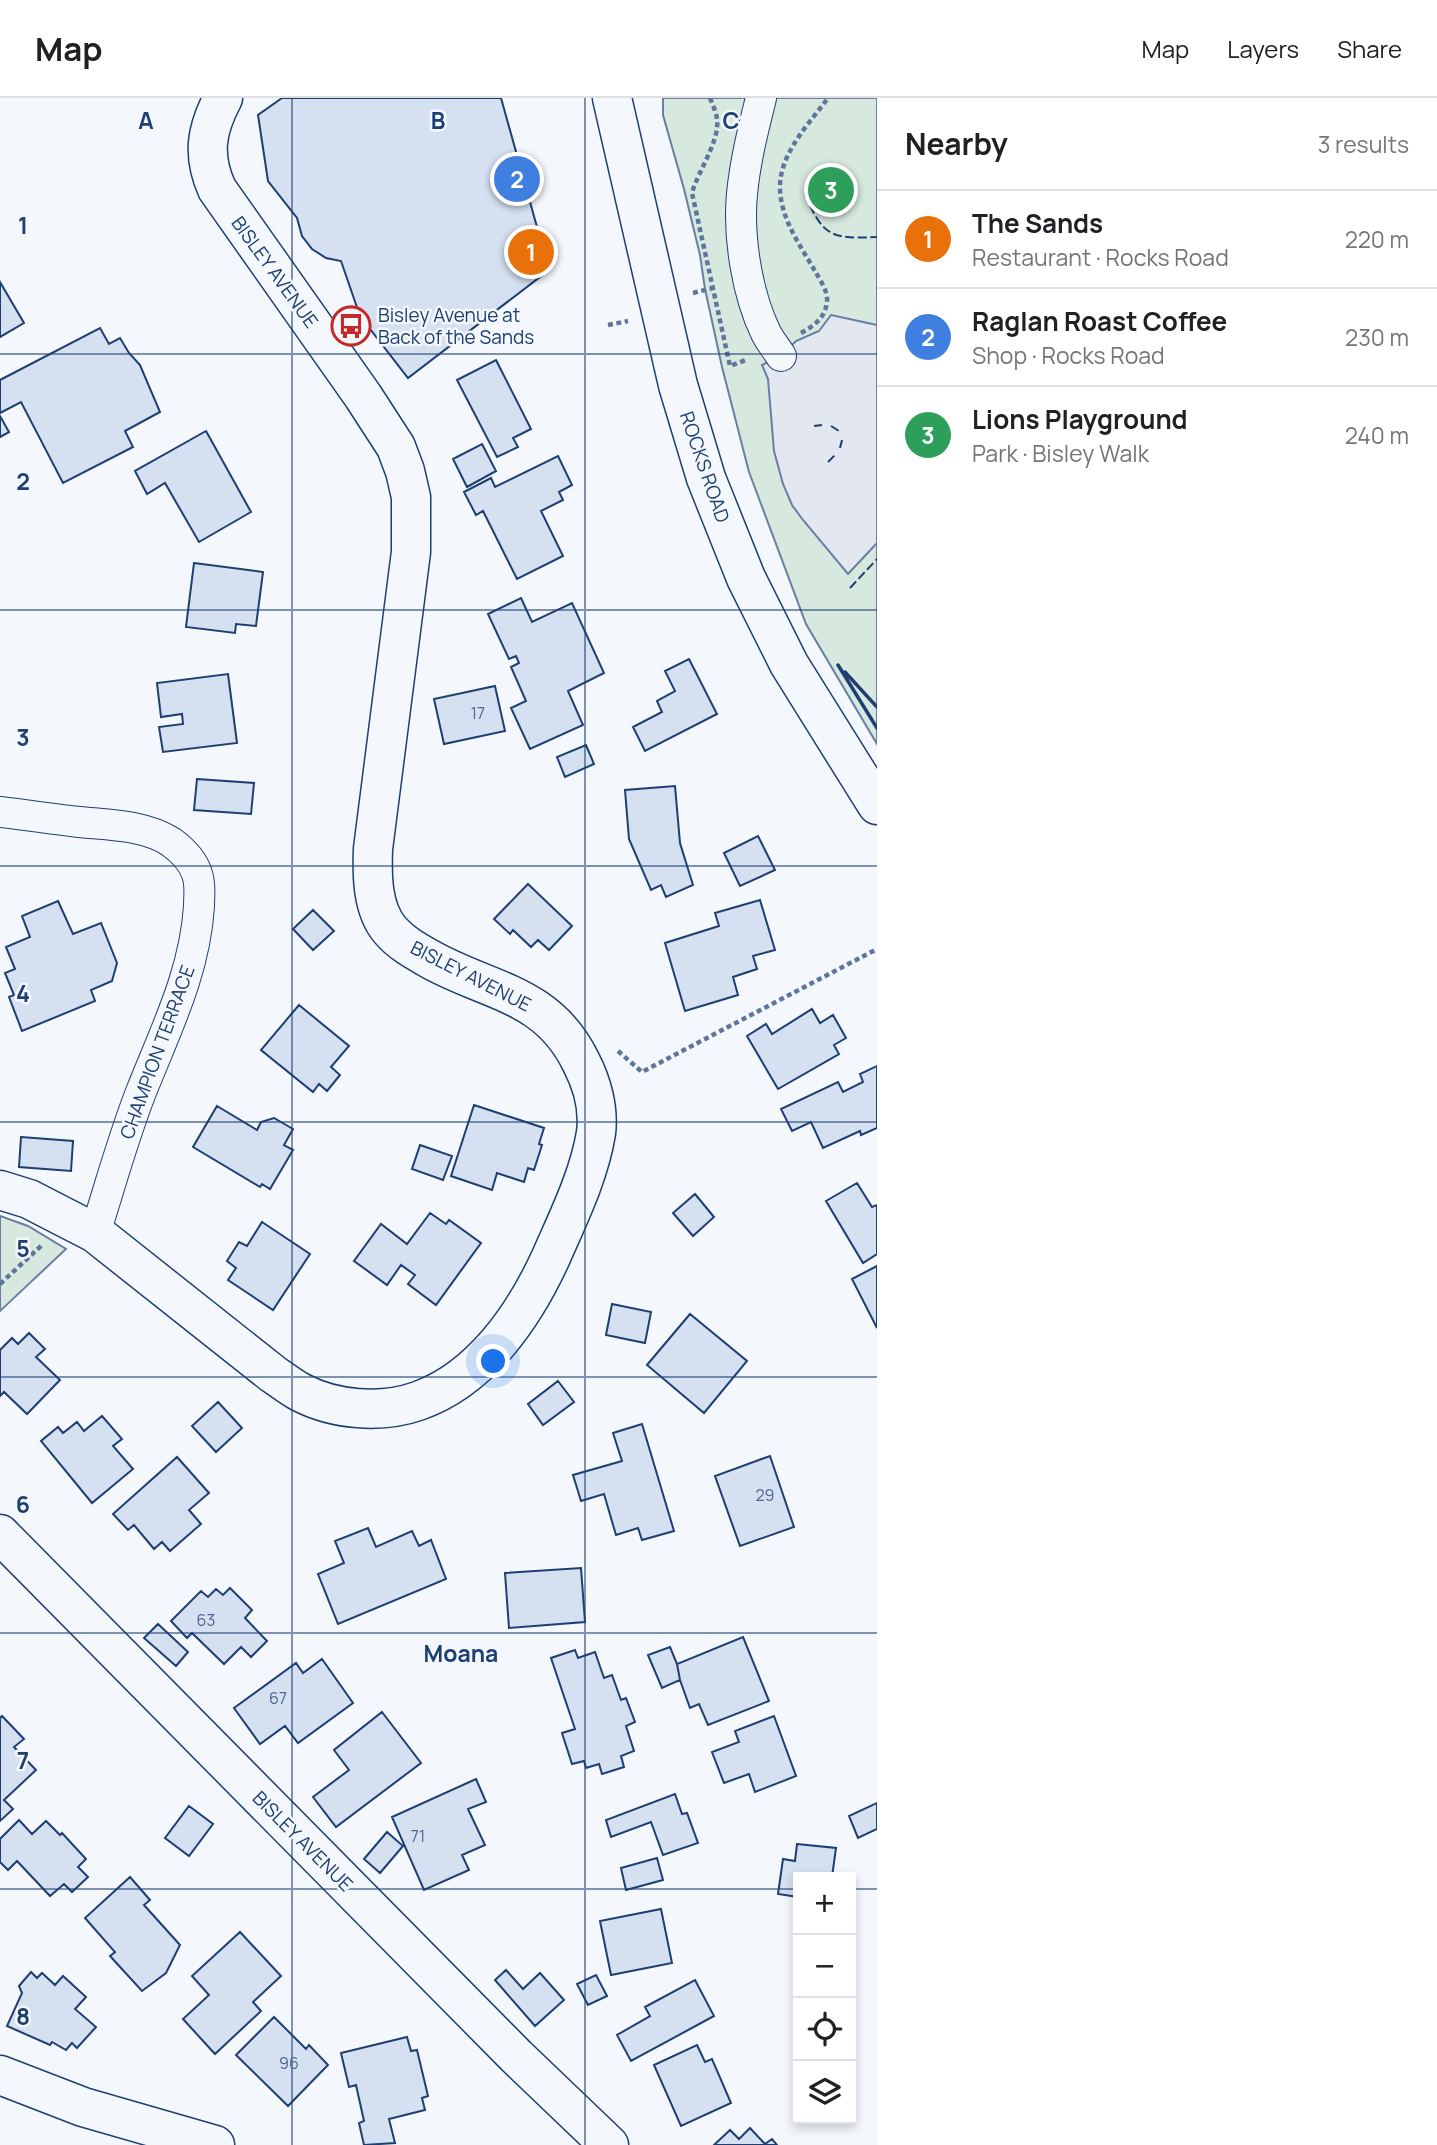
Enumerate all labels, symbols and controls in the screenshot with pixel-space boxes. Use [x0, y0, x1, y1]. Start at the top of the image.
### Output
text: Map [35, 26, 103, 71]
text: Map [1142, 32, 1189, 65]
text: Layers [1227, 32, 1299, 65]
text: Share [1337, 32, 1402, 65]
text: A [138, 104, 154, 136]
text: B [431, 104, 445, 136]
text: C [723, 104, 740, 136]
text: Nearby [905, 123, 1008, 164]
text: 3 results [1318, 128, 1409, 160]
pin: 2 [494, 153, 540, 205]
pin: 3 [808, 164, 854, 216]
text: The Sands [972, 205, 1103, 241]
text: 1 [18, 209, 28, 241]
street label: BISLEY AVENUE [226, 211, 324, 333]
text: 1 [923, 223, 933, 255]
text: 220 m [1345, 223, 1409, 255]
pin: 1 [508, 226, 554, 278]
text: Restaurant · Rocks Road [972, 241, 1229, 273]
place label: Bisley Avenue at Back of the Sands [378, 302, 534, 350]
text: Raglan Roast Coffee [972, 303, 1227, 339]
bus stop icon: Bisley Avenue at Back of the Sands [330, 305, 372, 347]
text: 2 [921, 321, 935, 353]
text: 230 m [1345, 321, 1409, 353]
text: Shop · Rocks Road [972, 339, 1165, 371]
text: Lions Playground [972, 401, 1187, 437]
street label: ROCKS ROAD [674, 408, 736, 526]
text: 3 [921, 419, 935, 451]
text: 240 m [1345, 419, 1409, 451]
text: Park · Bisley Walk [972, 437, 1149, 469]
text: 2 [16, 465, 30, 497]
house number: 17 [471, 702, 485, 724]
text: 3 [16, 721, 30, 753]
street label: BISLEY AVENUE [406, 934, 536, 1018]
street label: CHAMPION TERRACE [113, 961, 201, 1143]
text: 4 [16, 977, 30, 1009]
text: 5 [16, 1232, 30, 1264]
your location [476, 1344, 510, 1378]
house number: 29 [755, 1484, 775, 1506]
text: 6 [16, 1488, 30, 1520]
house number: 63 [197, 1609, 215, 1631]
district label: Moana [424, 1637, 498, 1669]
house number: 67 [269, 1687, 287, 1709]
text: 7 [17, 1744, 29, 1776]
street label: BISLEY AVENUE [247, 1785, 359, 1897]
house number: 71 [411, 1825, 425, 1847]
map controls [793, 1872, 856, 2124]
button: + [793, 1872, 856, 1935]
button: − [793, 1935, 856, 1998]
button: locate [793, 1998, 856, 2061]
text: 8 [16, 2000, 30, 2032]
house number: 96 [279, 2052, 299, 2074]
button: layers [793, 2061, 856, 2124]

